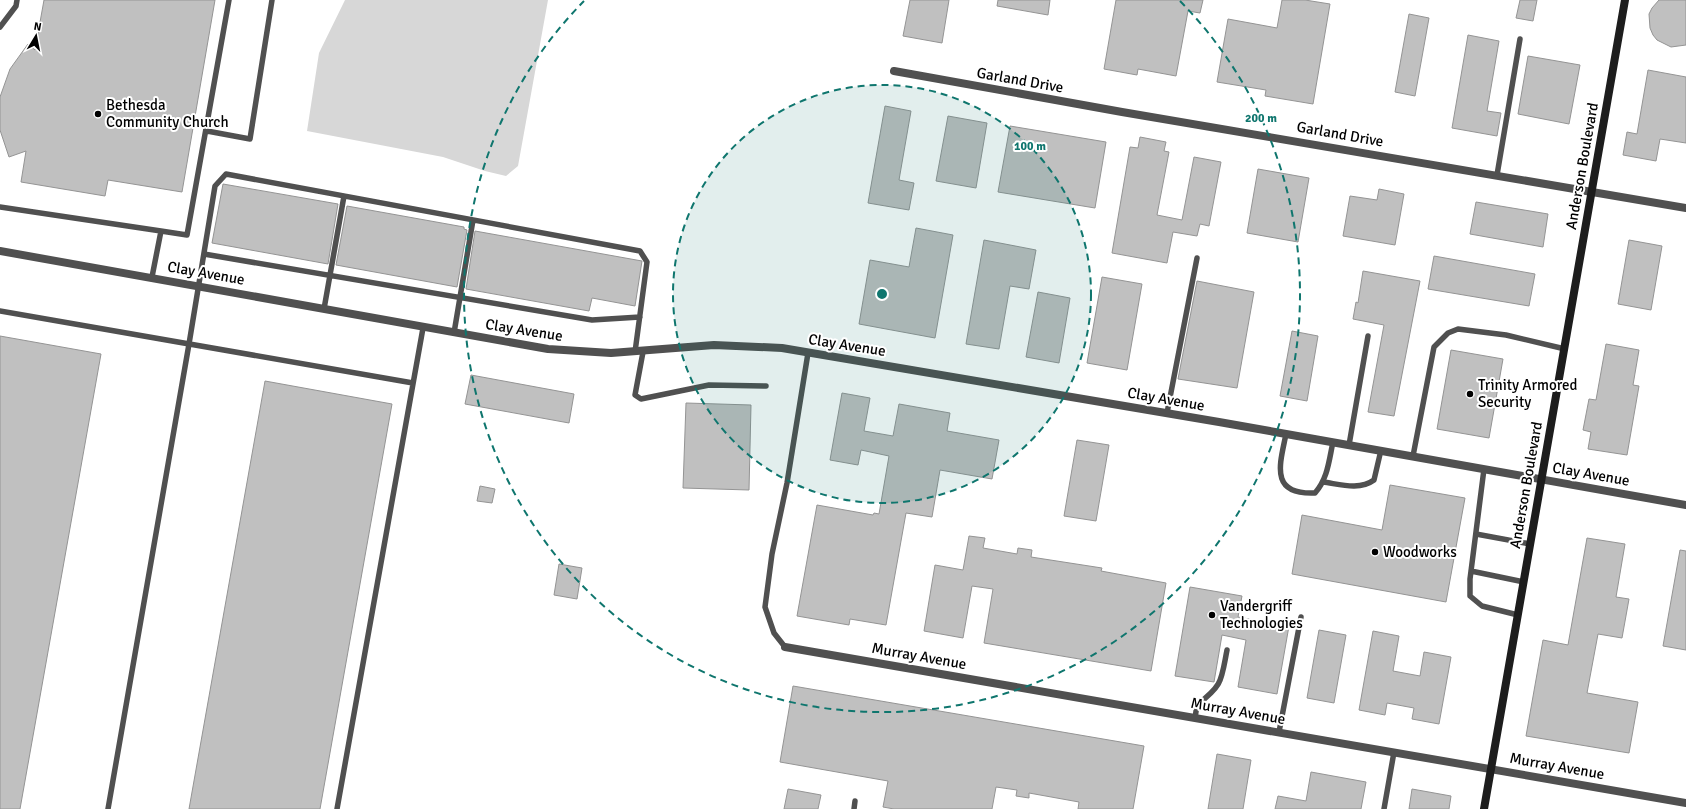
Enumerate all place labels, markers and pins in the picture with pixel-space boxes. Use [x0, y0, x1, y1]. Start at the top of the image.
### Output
place label: Bethesda Community Church [106, 96, 229, 131]
marker: Bethesda Community Church [93, 109, 103, 119]
centre of rings [875, 287, 889, 301]
place label: Trinity Armored Security [1478, 376, 1577, 411]
marker: Trinity Armored Security [1465, 389, 1475, 399]
place label: Woodworks [1383, 543, 1457, 561]
marker: Woodworks [1370, 547, 1380, 557]
place label: Vandergriff Technologies [1220, 597, 1303, 632]
marker: Vandergriff Technologies [1207, 610, 1217, 620]

